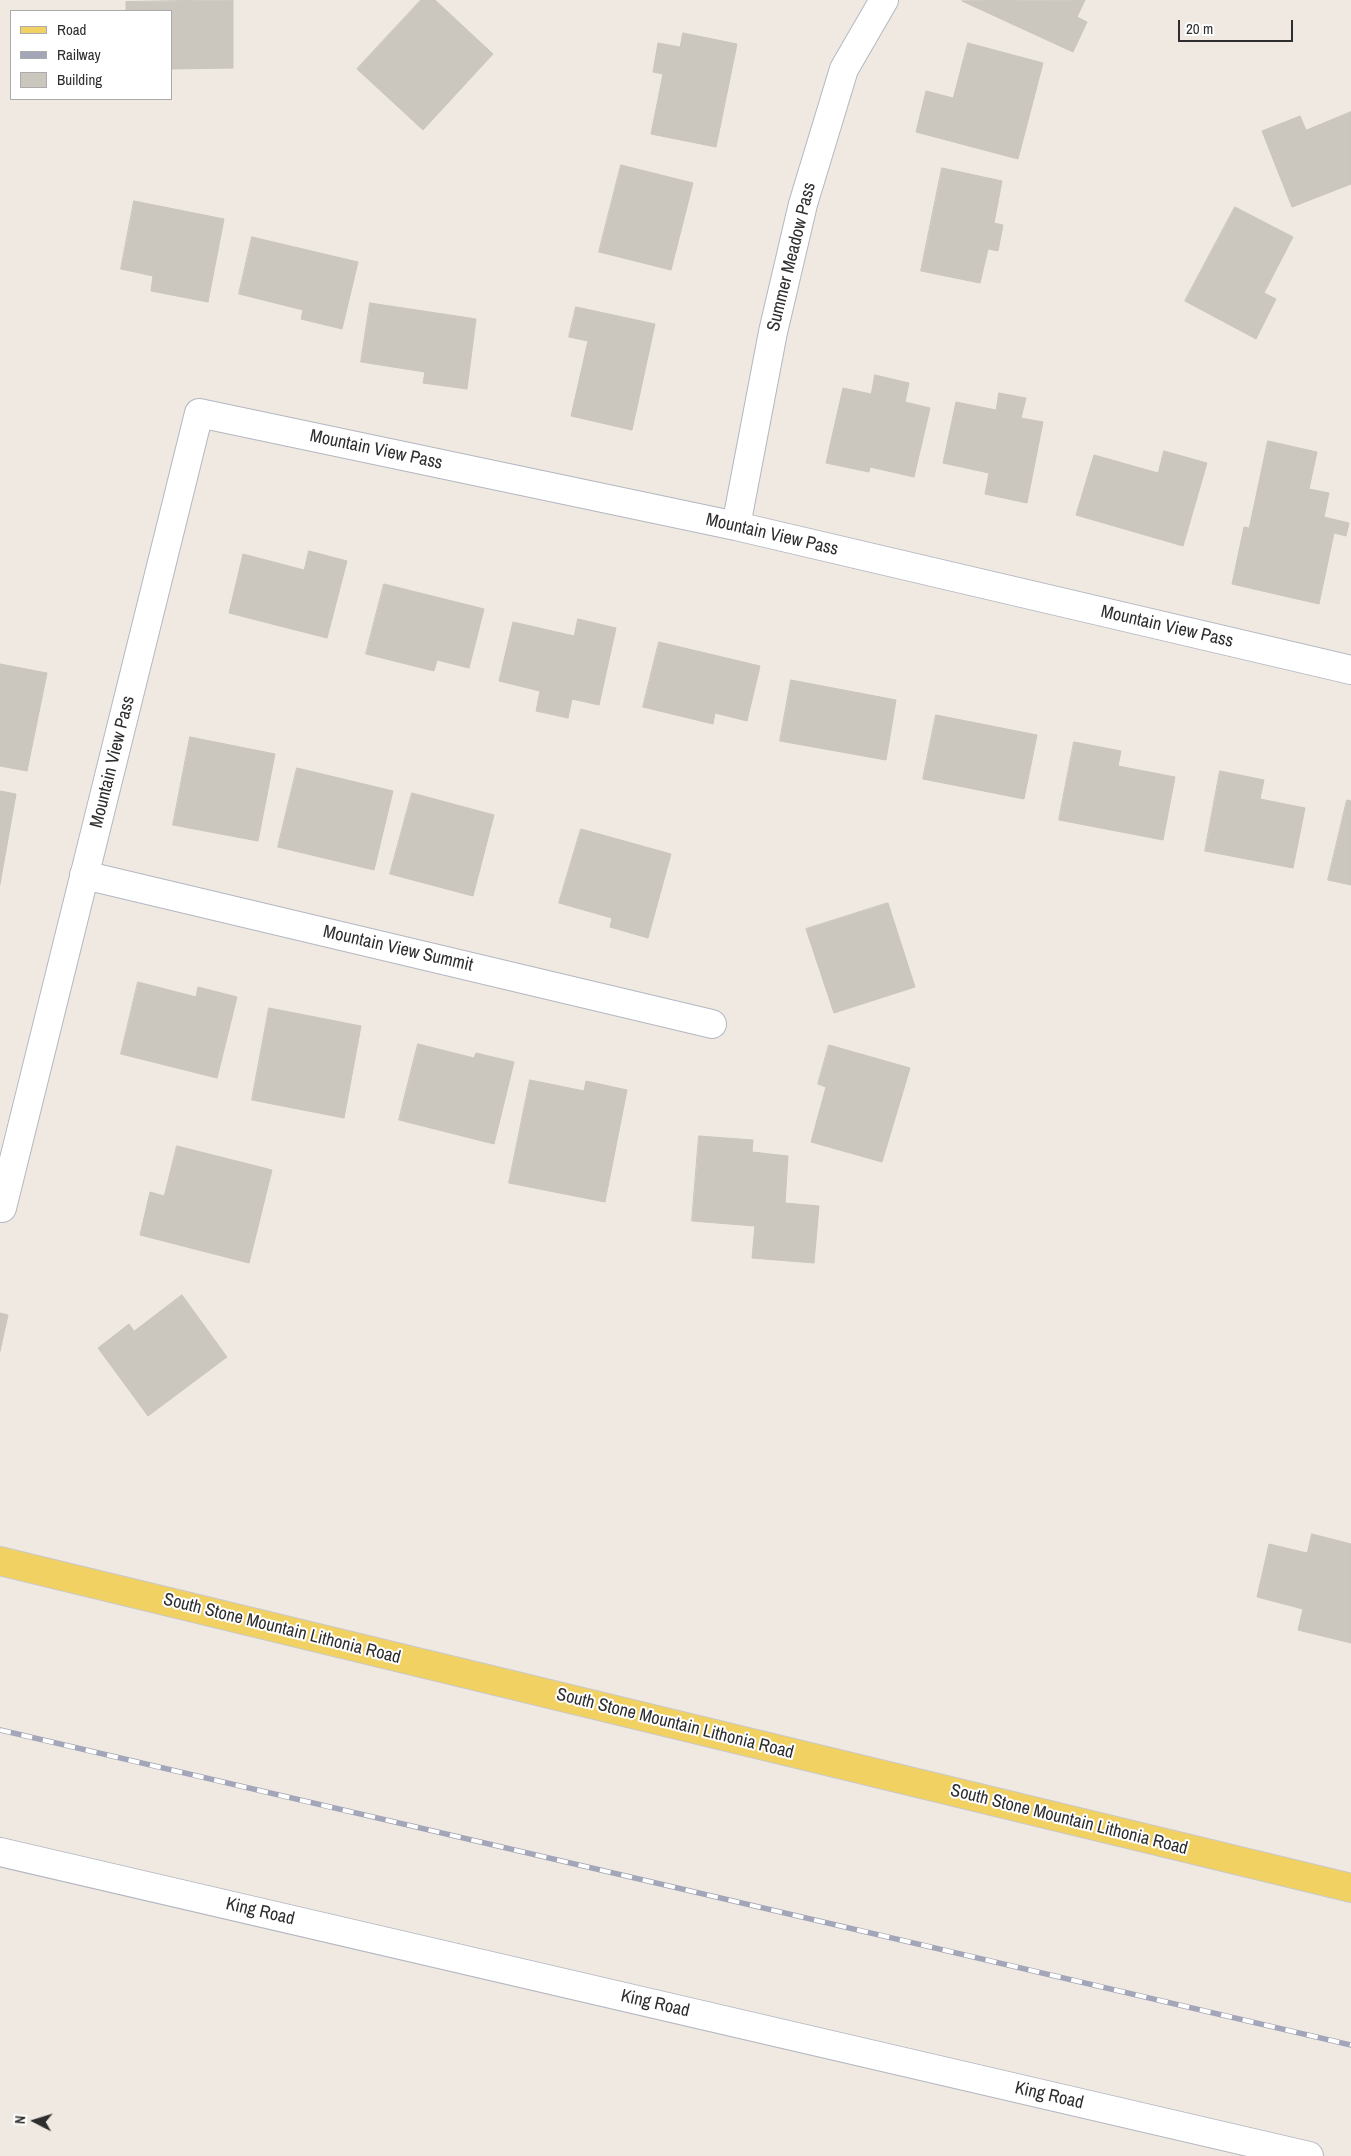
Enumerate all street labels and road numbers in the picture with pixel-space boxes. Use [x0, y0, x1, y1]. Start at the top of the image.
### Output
street label: Summer Meadow Pass [763, 180, 821, 334]
street label: Mountain View Pass [308, 425, 444, 475]
street label: Mountain View Pass [704, 509, 840, 561]
street label: Mountain View Pass [1099, 601, 1235, 653]
street label: Mountain View Pass [86, 694, 140, 830]
street label: Mountain View Summit [321, 921, 475, 977]
street label: South Stone Mountain Lithonia Road [161, 1589, 403, 1669]
street label: South Stone Mountain Lithonia Road [554, 1684, 796, 1764]
street label: South Stone Mountain Lithonia Road [948, 1780, 1190, 1860]
street label: King Road [224, 1894, 296, 1930]
street label: King Road [619, 1986, 691, 2022]
street label: King Road [1013, 2078, 1085, 2114]

